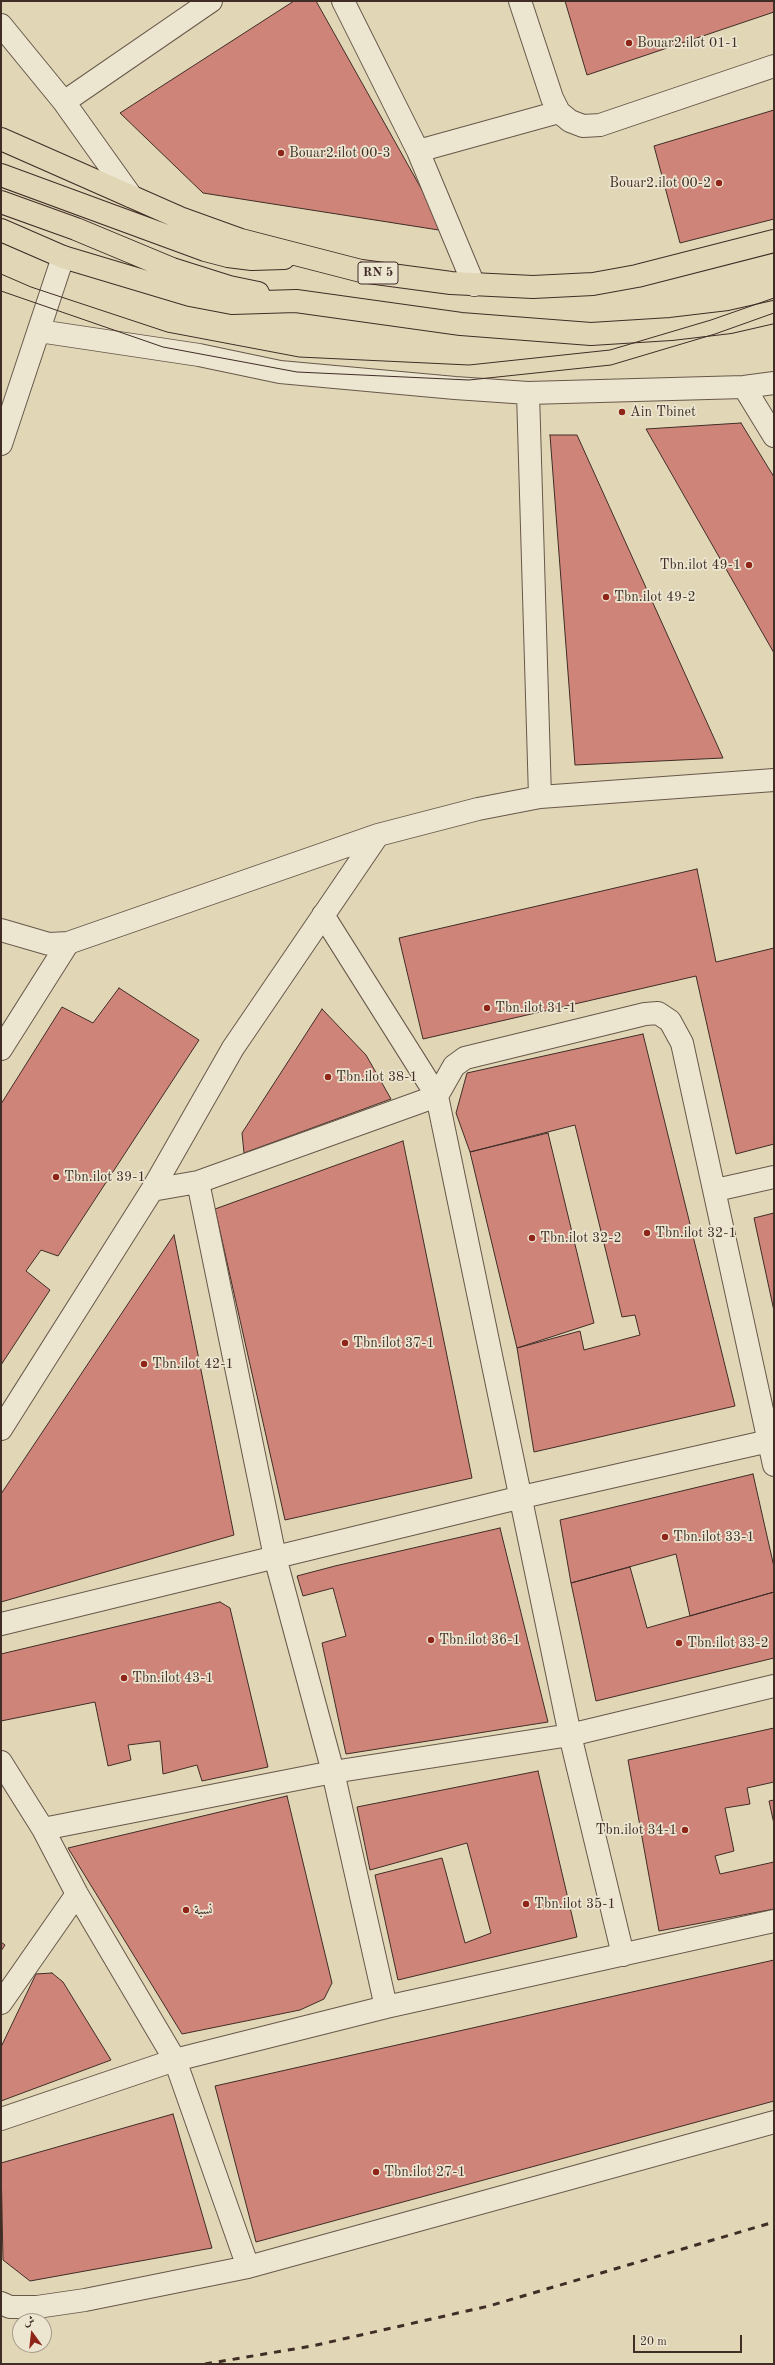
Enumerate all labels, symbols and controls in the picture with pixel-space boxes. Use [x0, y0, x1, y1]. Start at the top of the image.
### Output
place label: Bouar2.ilot 01-1 [637, 35, 739, 51]
marker: Bouar2.ilot 01-1 [624, 38, 634, 48]
place label: Bouar2.ilot 00-3 [289, 145, 391, 161]
marker: Bouar2.ilot 00-3 [276, 148, 286, 158]
place label: Bouar2.ilot 00-2 [609, 175, 711, 191]
marker: Bouar2.ilot 00-2 [714, 178, 724, 188]
road number: RN 5 [358, 262, 398, 284]
place label: Ain Tbinet [630, 404, 696, 420]
marker: Ain Tbinet [617, 407, 627, 417]
place label: Tbn.ilot 49-1 [659, 557, 741, 573]
marker: Tbn.ilot 49-1 [744, 560, 754, 570]
place label: Tbn.ilot 49-2 [614, 589, 696, 605]
marker: Tbn.ilot 49-2 [601, 592, 611, 602]
place label: Tbn.ilot 31-1 [495, 1000, 577, 1016]
marker: Tbn.ilot 31-1 [482, 1003, 492, 1013]
place label: Tbn.ilot 38-1 [336, 1069, 418, 1085]
marker: Tbn.ilot 38-1 [323, 1072, 333, 1082]
place label: Tbn.ilot 39-1 [64, 1169, 146, 1185]
marker: Tbn.ilot 39-1 [51, 1172, 61, 1182]
place label: Tbn.ilot 32-1 [655, 1225, 737, 1241]
marker: Tbn.ilot 32-1 [642, 1228, 652, 1238]
place label: Tbn.ilot 32-2 [540, 1230, 622, 1246]
marker: Tbn.ilot 32-2 [527, 1233, 537, 1243]
place label: Tbn.ilot 37-1 [353, 1335, 435, 1351]
marker: Tbn.ilot 37-1 [340, 1338, 350, 1348]
place label: Tbn.ilot 42-1 [152, 1356, 234, 1372]
marker: Tbn.ilot 42-1 [139, 1359, 149, 1369]
place label: Tbn.ilot 33-1 [673, 1529, 755, 1545]
marker: Tbn.ilot 33-1 [660, 1532, 670, 1542]
place label: Tbn.ilot 36-1 [439, 1632, 521, 1648]
marker: Tbn.ilot 36-1 [426, 1635, 436, 1645]
place label: Tbn.ilot 33-2 [687, 1635, 769, 1651]
marker: Tbn.ilot 33-2 [674, 1638, 684, 1648]
place label: Tbn.ilot 43-1 [132, 1670, 214, 1686]
marker: Tbn.ilot 43-1 [119, 1673, 129, 1683]
place label: Tbn.ilot 34-1 [595, 1822, 677, 1838]
marker: Tbn.ilot 34-1 [680, 1825, 690, 1835]
place label: Tbn.ilot 35-1 [534, 1896, 616, 1912]
marker: Tbn.ilot 35-1 [521, 1899, 531, 1909]
place label: نسبة [194, 1902, 213, 1918]
marker: نسبة [181, 1905, 191, 1915]
place label: Tbn.ilot 27-1 [384, 2164, 466, 2180]
marker: Tbn.ilot 27-1 [371, 2167, 381, 2177]
north arrow [12, 2313, 52, 2353]
text: ش [22, 2315, 36, 2329]
scale bar [635, 2327, 744, 2353]
text: 20 m [640, 2336, 667, 2348]

